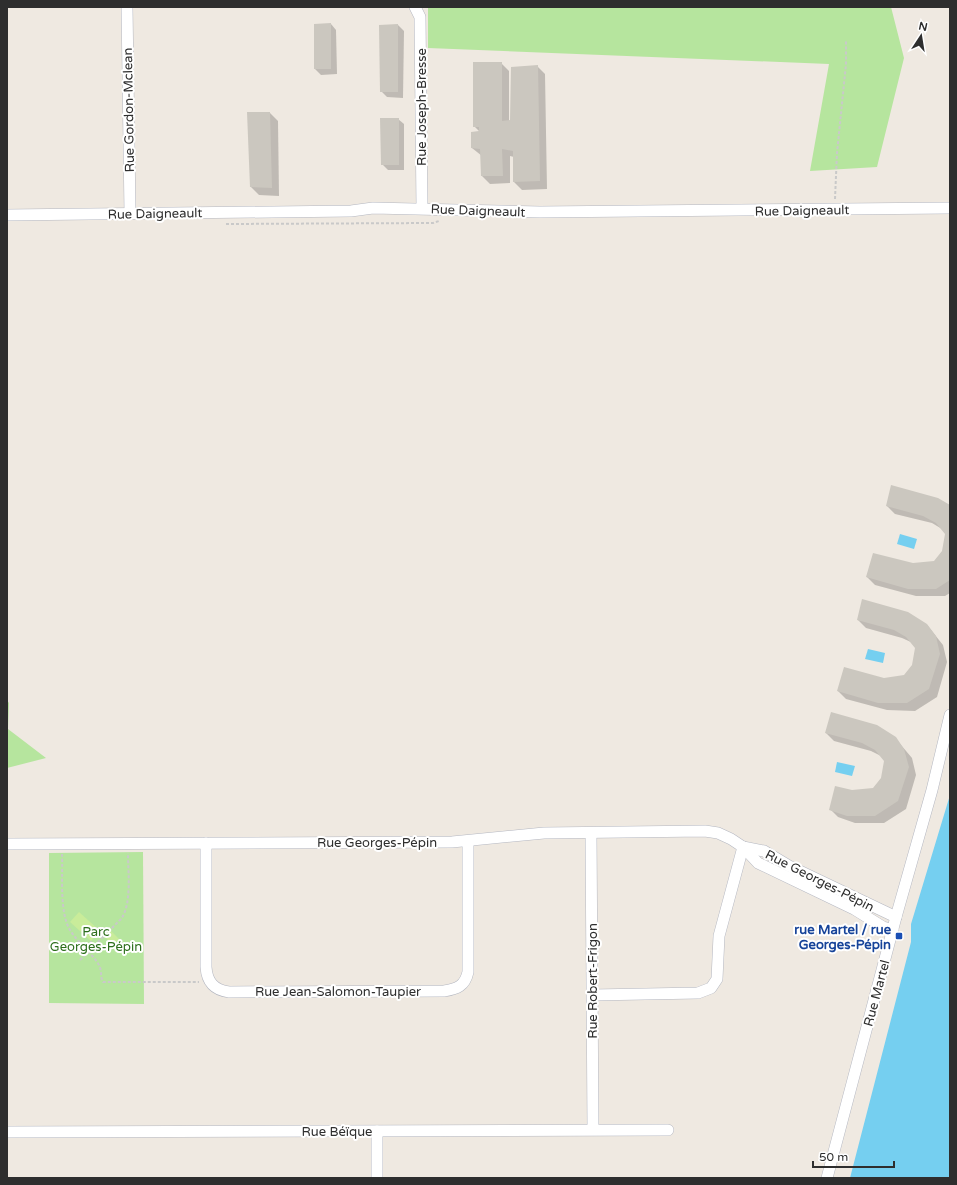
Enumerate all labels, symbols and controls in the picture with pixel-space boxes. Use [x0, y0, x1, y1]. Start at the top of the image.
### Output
north arrow [901, 16, 941, 56]
text: N [917, 19, 929, 34]
street label: Rue Gordon-Mclean [120, 47, 138, 173]
street label: Rue Joseph-Bresse [414, 48, 430, 166]
street label: Rue Daigneault [430, 201, 526, 221]
street label: Rue Daigneault [754, 202, 850, 220]
street label: Rue Daigneault [107, 205, 203, 223]
street label: Rue Georges-Pépin [317, 835, 437, 851]
street label: Rue Georges-Pépin [762, 846, 877, 915]
place label: rue Martel / rue Georges-Pépin [794, 922, 892, 953]
street label: Rue Robert-Frigon [585, 923, 601, 1039]
park label: Parc Georges-Pépin [50, 924, 142, 955]
marker: rue Martel / rue Georges-Pépin [894, 931, 904, 941]
street label: Rue Martel [860, 958, 894, 1028]
street label: Rue Jean-Salomon-Taupier [255, 984, 421, 1000]
street label: Rue Béïque [302, 1124, 372, 1140]
scale bar [813, 1143, 894, 1169]
text: 50 m [819, 1150, 848, 1164]

